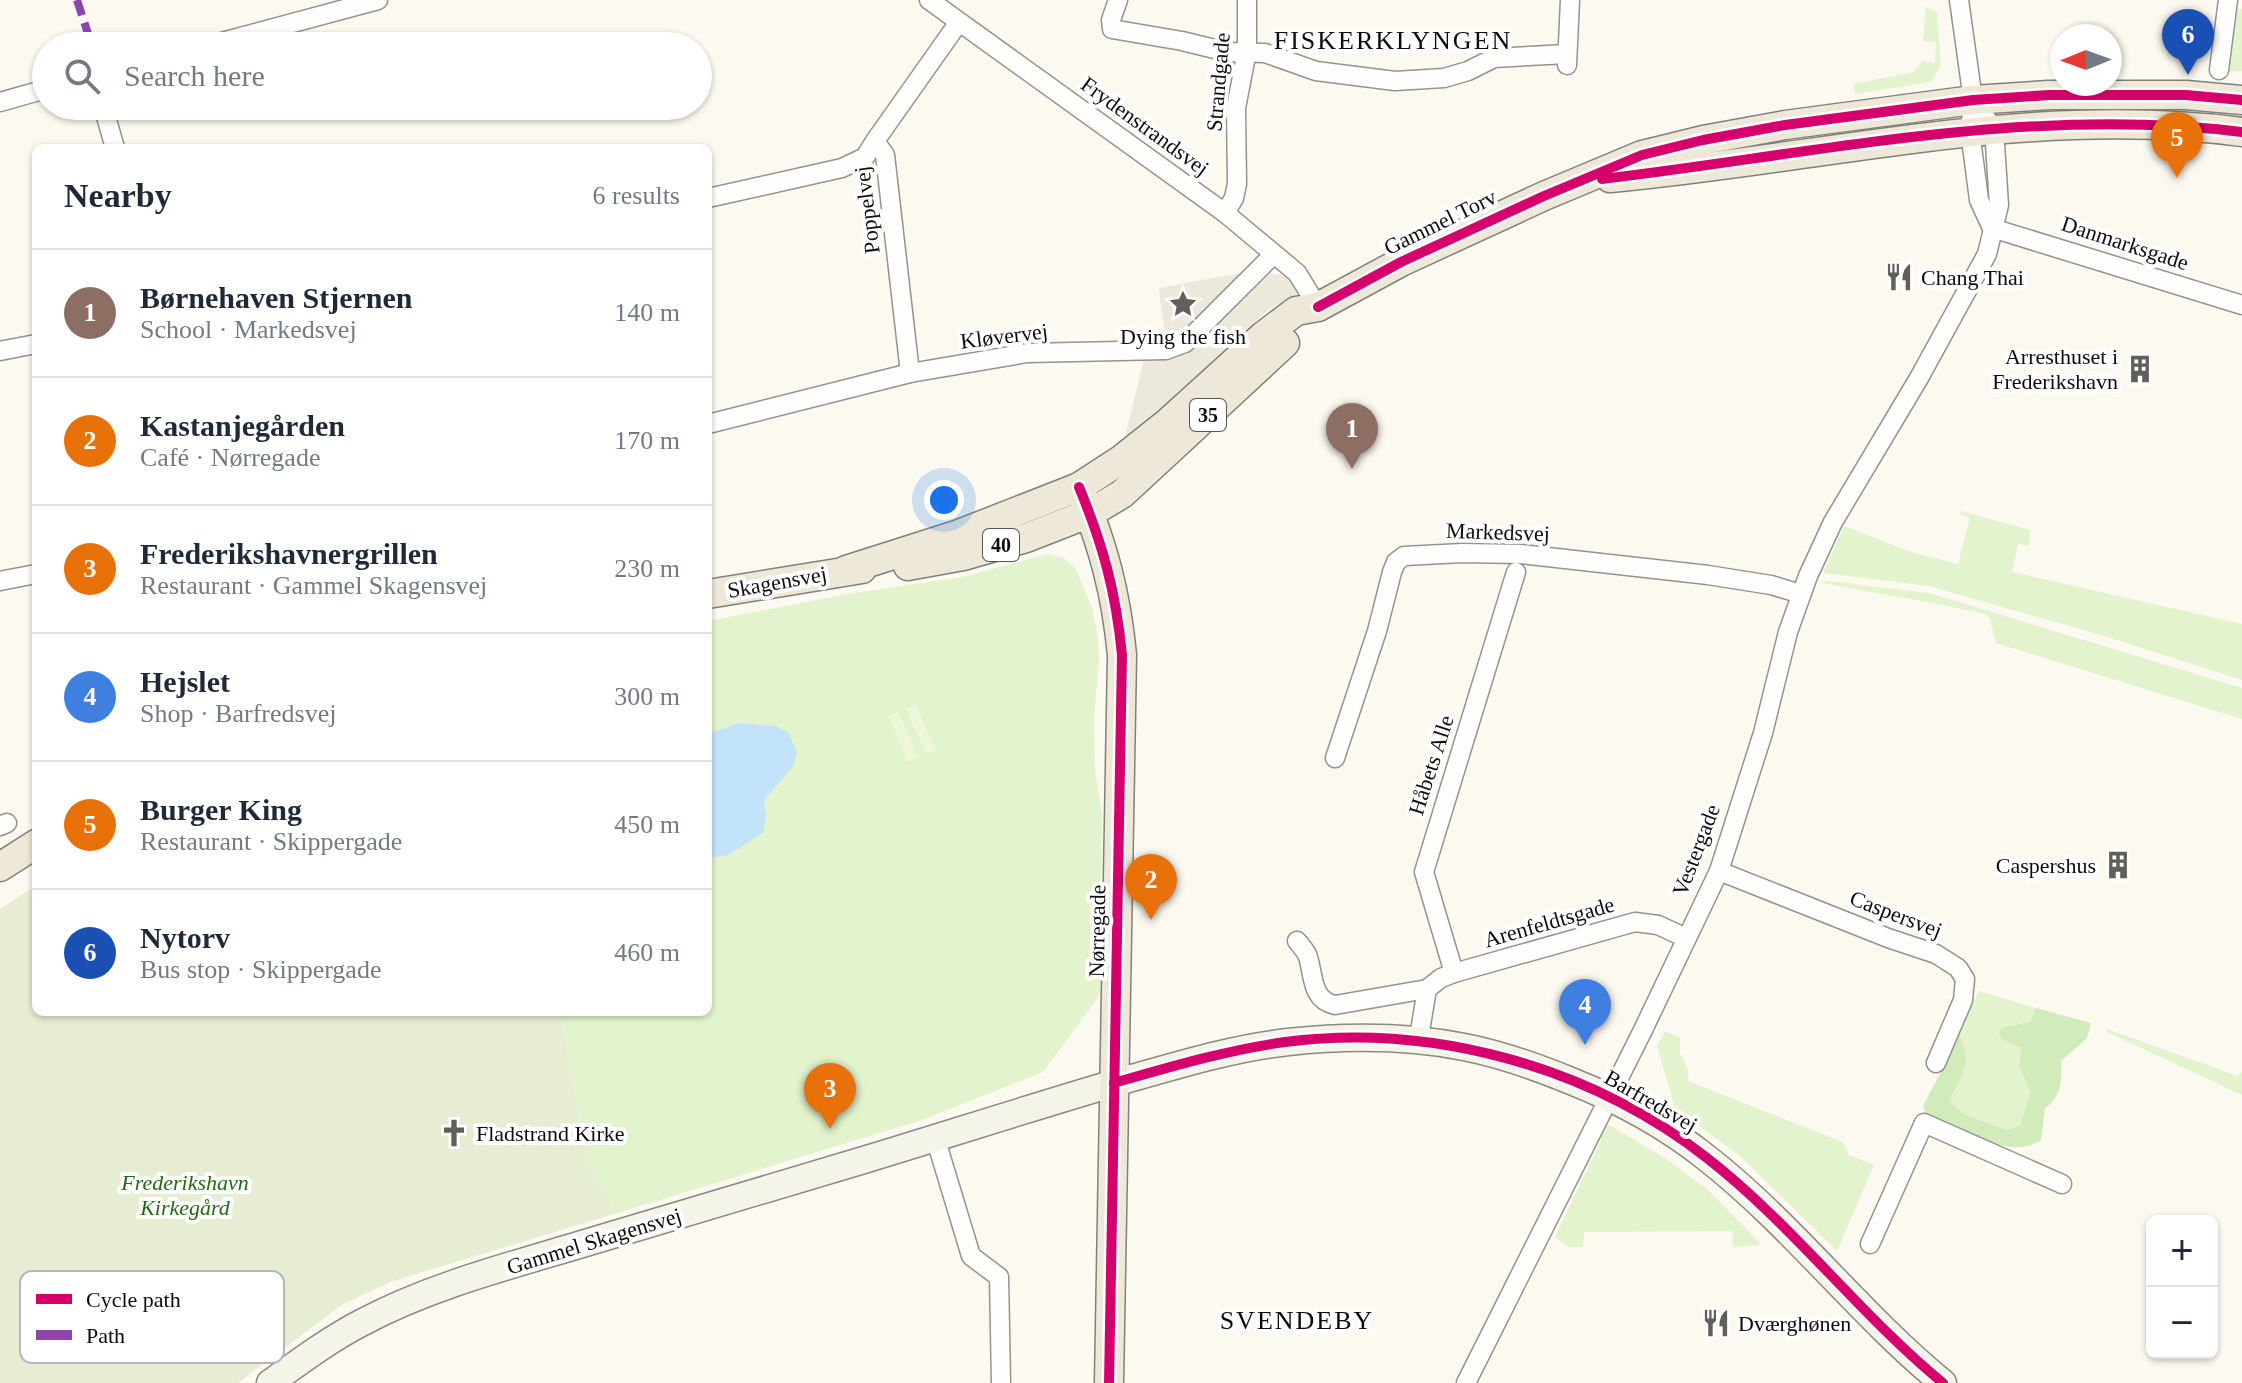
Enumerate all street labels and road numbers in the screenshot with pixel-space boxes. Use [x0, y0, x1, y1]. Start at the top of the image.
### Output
street label: Strandgade [1201, 32, 1235, 132]
street label: Frydenstrandsvej [1076, 71, 1214, 181]
street label: Poppelvej [849, 165, 885, 255]
street label: Gammel Torv [1380, 184, 1500, 260]
street label: Danmarksgade [2058, 211, 2192, 275]
street label: Kløvervej [959, 318, 1049, 354]
road number: 35 [1190, 399, 1226, 431]
street label: Markedsvej [1446, 518, 1550, 546]
road number: 40 [983, 529, 1019, 561]
street label: Skagensvej [725, 561, 829, 603]
street label: Håbets Alle [1403, 712, 1459, 818]
street label: Vestergade [1667, 801, 1725, 899]
street label: Nørregade [1084, 884, 1110, 978]
street label: Caspersvej [1846, 885, 1946, 943]
street label: Arenfeldtsgade [1481, 891, 1617, 953]
street label: Barfredsvej [1600, 1065, 1702, 1137]
street label: Gammel Skagensvej [504, 1203, 684, 1279]

